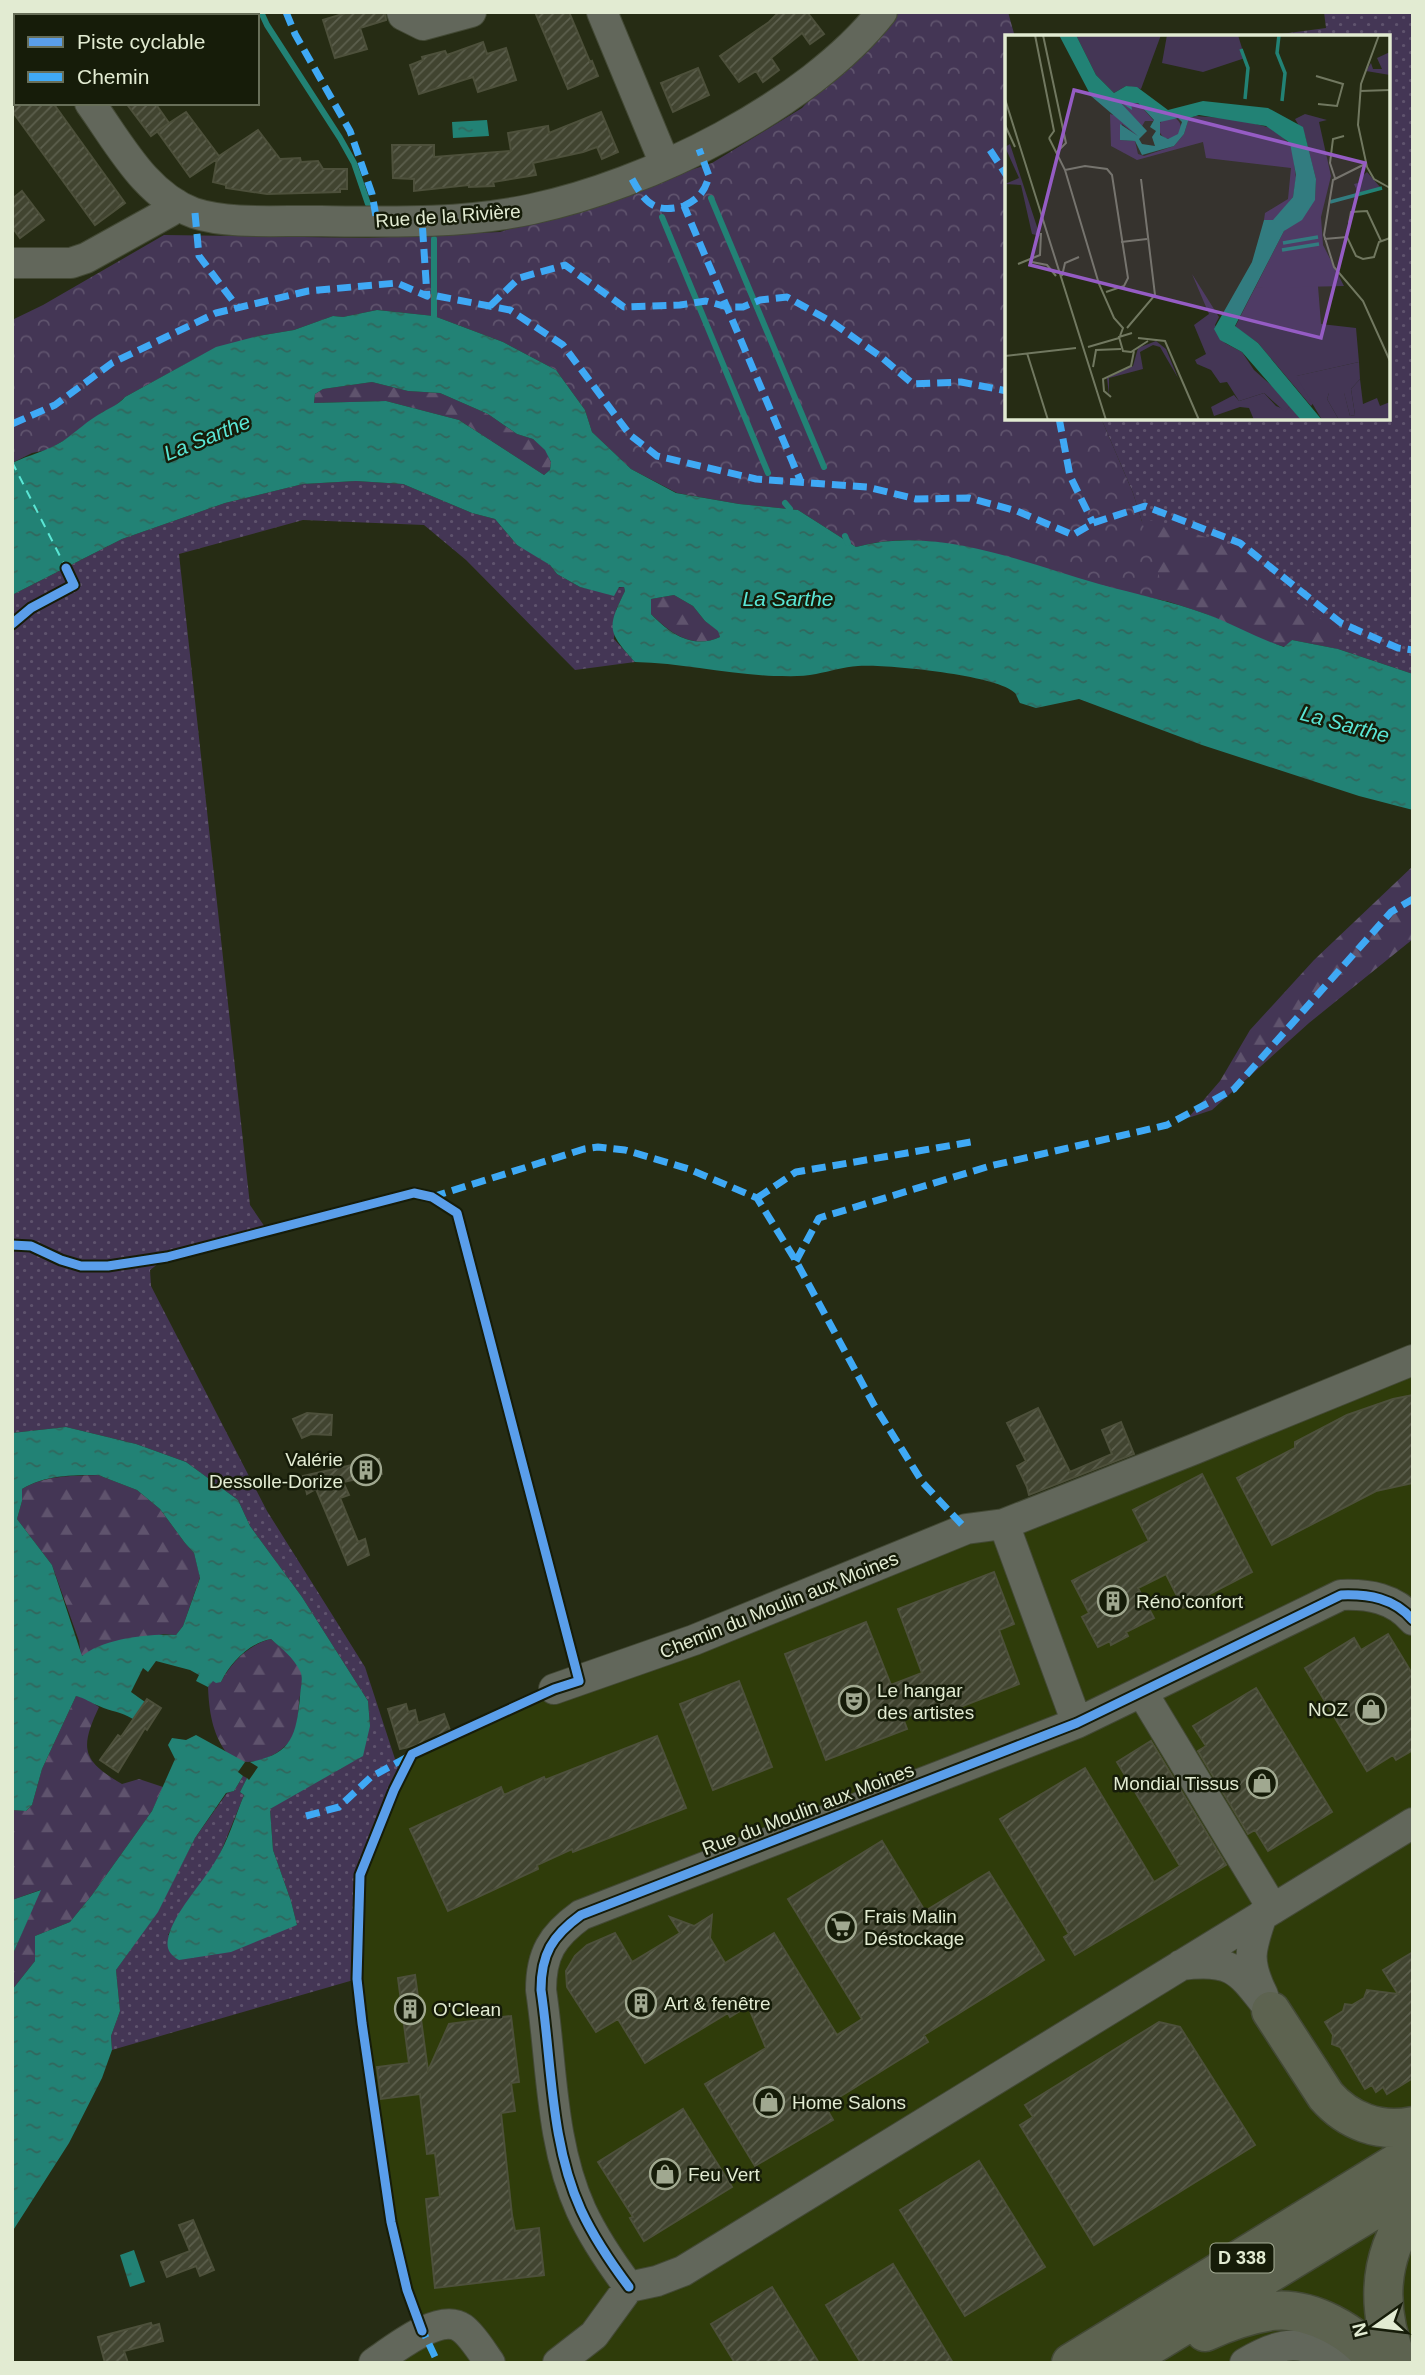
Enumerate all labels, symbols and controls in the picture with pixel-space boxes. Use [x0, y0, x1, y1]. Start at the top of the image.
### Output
legend [14, 14, 259, 105]
text: Piste cyclable [77, 30, 205, 53]
inset map [1005, 35, 1390, 420]
text: Chemin [77, 65, 149, 88]
street label: Rue de la Rivière [375, 200, 521, 232]
water label: La Sarthe [160, 409, 254, 465]
water label: La Sarthe [742, 587, 834, 610]
water label: La Sarthe [1298, 701, 1392, 747]
place label: Valérie Dessolle-Dorize [209, 1449, 343, 1492]
building icon: Valérie Dessolle-Dorize [349, 1453, 383, 1487]
street label: Chemin du Moulin aux Moines [657, 1547, 901, 1663]
building icon: Réno'confort [1096, 1584, 1130, 1618]
place label: Réno'confort [1136, 1591, 1244, 1612]
place label: Le hangar des artistes [877, 1680, 974, 1723]
theatre icon: Le hangar des artistes [837, 1684, 871, 1718]
shop icon: NOZ [1354, 1692, 1388, 1726]
place label: NOZ [1308, 1699, 1348, 1720]
street label: Rue du Moulin aux Moines [699, 1759, 917, 1859]
shop icon: Mondial Tissus [1245, 1766, 1279, 1800]
place label: Mondial Tissus [1113, 1773, 1239, 1794]
place label: Frais Malin Déstockage [864, 1906, 964, 1949]
supermarket icon: Frais Malin Déstockage [824, 1910, 858, 1944]
building icon: Art & fenêtre [624, 1986, 658, 2020]
building icon: O'Clean [393, 1992, 427, 2026]
place label: Art & fenêtre [664, 1993, 771, 2014]
place label: O'Clean [433, 1999, 501, 2020]
shop icon: Home Salons [752, 2085, 786, 2119]
place label: Home Salons [792, 2092, 906, 2113]
shop icon: Feu Vert [648, 2157, 682, 2191]
place label: Feu Vert [688, 2164, 761, 2185]
road number: D 338 [1210, 2244, 1274, 2272]
north arrow [1341, 2291, 1411, 2361]
text: N [1348, 2321, 1372, 2339]

